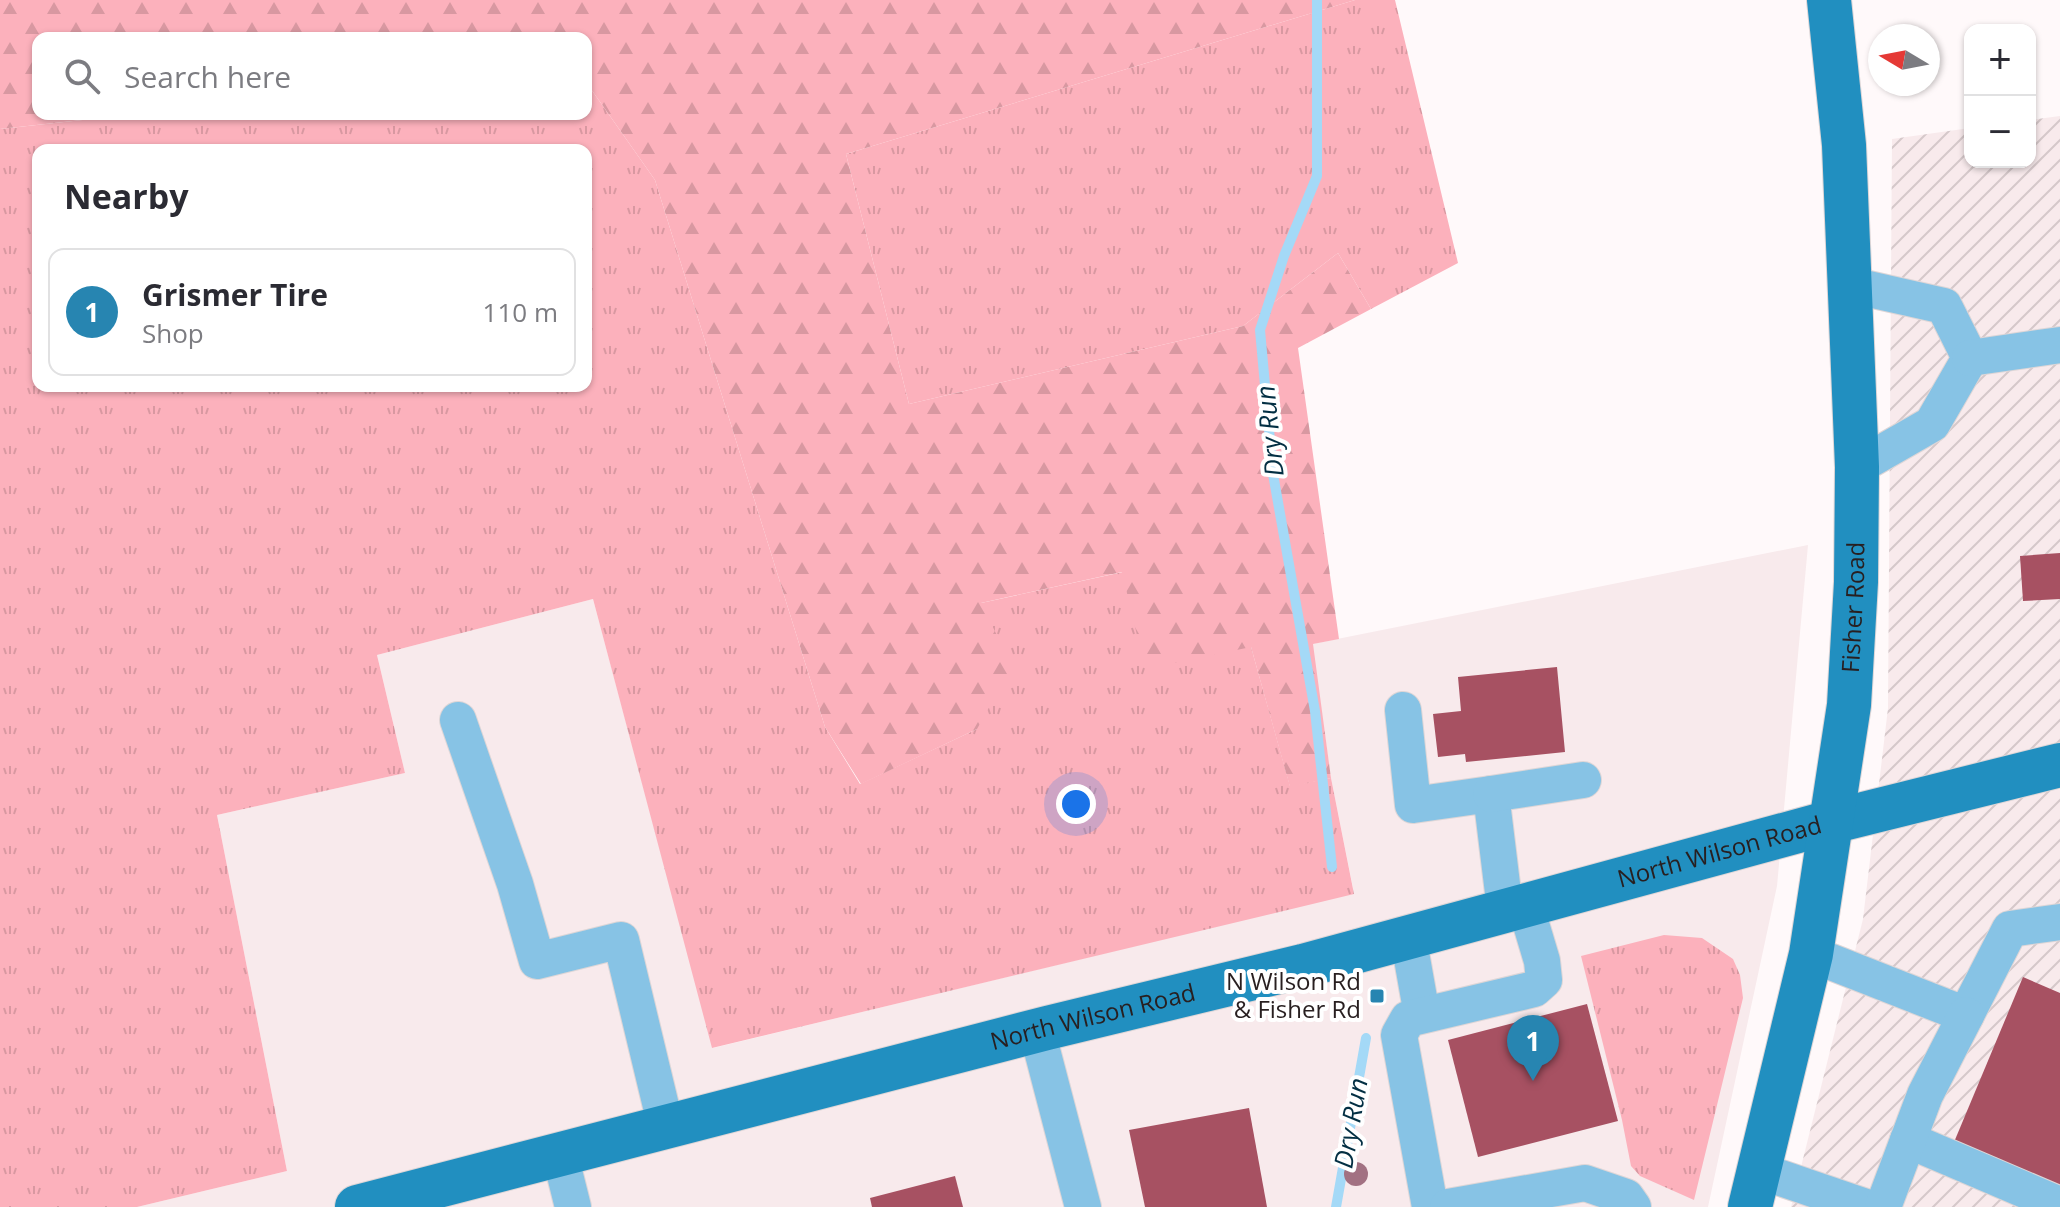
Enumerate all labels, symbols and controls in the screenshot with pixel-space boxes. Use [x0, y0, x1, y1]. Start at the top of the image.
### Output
north arrow [1868, 24, 1940, 96]
map controls [1964, 24, 2036, 168]
button: + [1964, 24, 2036, 96]
search box [32, 32, 592, 120]
icon: search [60, 54, 104, 98]
text: Search here [124, 56, 291, 97]
button: − [1964, 96, 2036, 168]
text: Nearby [64, 173, 189, 219]
text: Grismer Tire [142, 274, 328, 315]
text: 1 [85, 294, 99, 330]
text: 110 m [483, 294, 558, 330]
text: Shop [142, 315, 204, 351]
water label: Dry Run [1246, 384, 1292, 478]
street label: Fisher Road [1833, 541, 1871, 674]
your location [1056, 784, 1096, 824]
street label: North Wilson Road [1613, 807, 1825, 895]
place label: N Wilson Rd & Fisher Rd [1226, 964, 1361, 1025]
street label: North Wilson Road [986, 975, 1199, 1057]
marker: N Wilson Rd & Fisher Rd [1368, 987, 1386, 1005]
pin: 1 [1507, 1015, 1559, 1081]
water label: Dry Run [1324, 1075, 1376, 1171]

